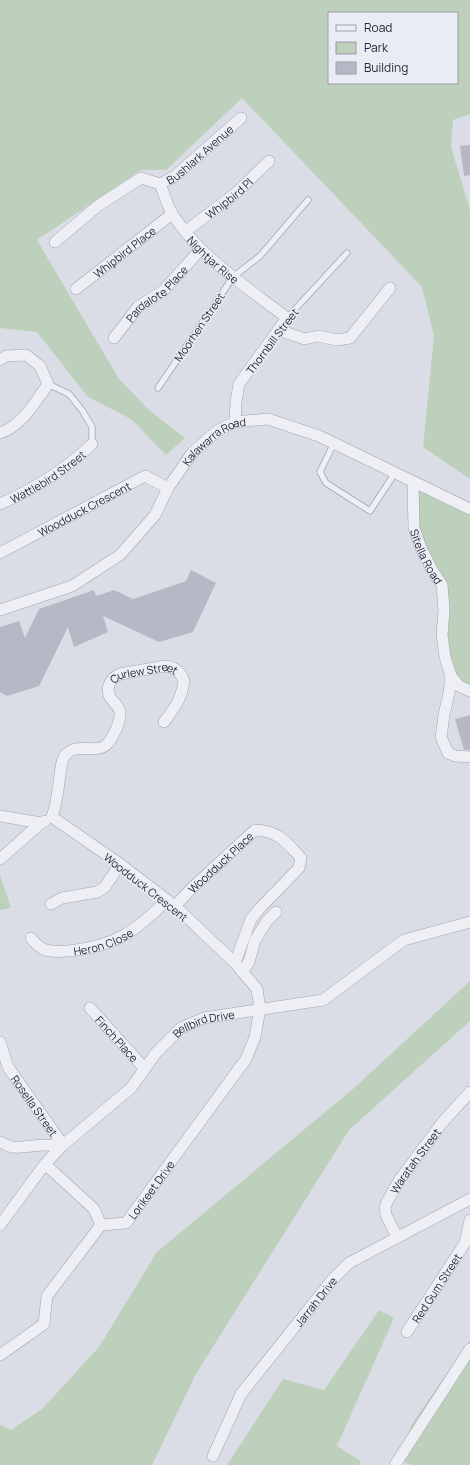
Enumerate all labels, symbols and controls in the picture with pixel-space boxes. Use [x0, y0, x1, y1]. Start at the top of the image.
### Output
legend [328, 12, 458, 84]
text: Road [364, 19, 392, 36]
text: Park [364, 39, 389, 56]
text: Building [364, 59, 408, 76]
street label: Bushlark Avenue [163, 121, 236, 187]
street label: Whipbird Pl [202, 174, 255, 221]
street label: Whipbird Place [90, 222, 159, 281]
street label: Nightjar Rise [185, 232, 243, 287]
street label: Pardalote Place [122, 261, 191, 325]
street label: Moorhen Street [170, 290, 228, 364]
street label: Thornbill Street [242, 305, 302, 377]
street label: Kalawarra Road [178, 414, 246, 468]
street label: Wattlebird Street [7, 446, 88, 506]
street label: Woodduck Crescent [35, 478, 133, 539]
street label: Sitella Road [407, 527, 447, 587]
street label: Curlew Street [106, 658, 181, 686]
street label: Woodduck Place [184, 828, 256, 896]
street label: Woodduck Crescent [101, 849, 191, 925]
street label: Heron Close [72, 924, 136, 958]
street label: Bellbird Drive [169, 1006, 236, 1040]
street label: Finch Place [93, 1012, 143, 1065]
street label: Rosella Street [8, 1072, 62, 1139]
street label: Waratah Street [386, 1125, 443, 1196]
street label: Lorikeet Drive [124, 1156, 177, 1222]
street label: Red Gum Street [408, 1250, 464, 1325]
street label: Jarrah Drive [291, 1273, 340, 1329]

